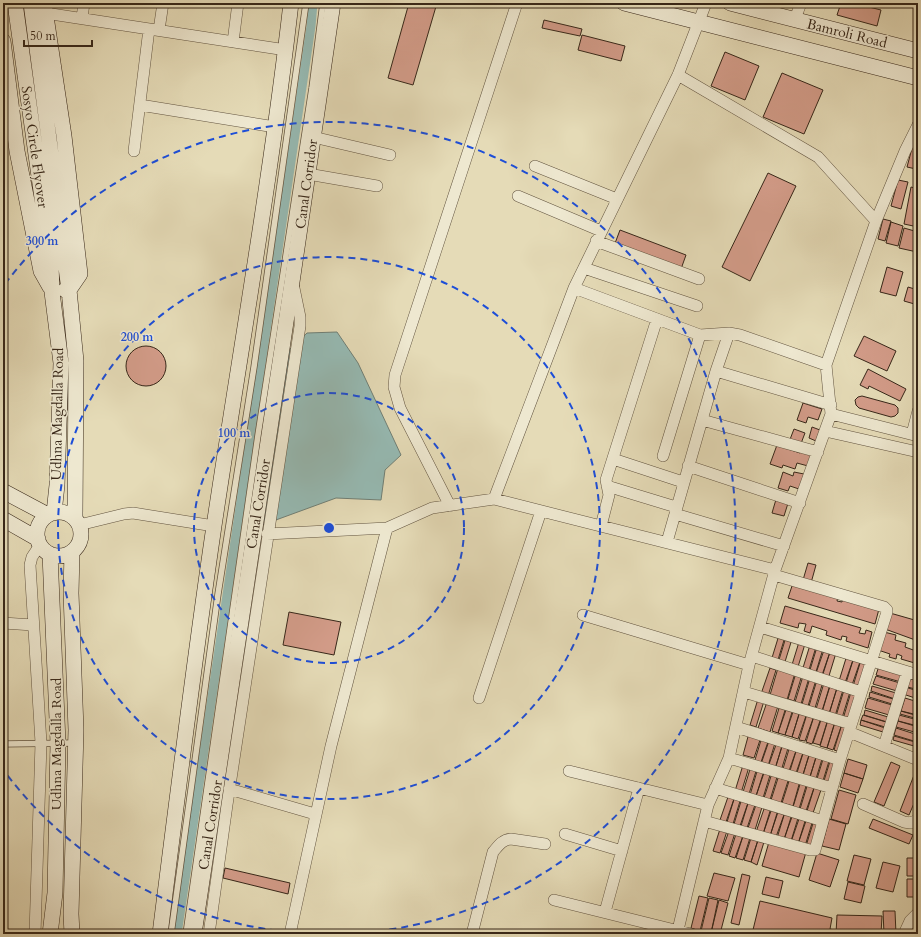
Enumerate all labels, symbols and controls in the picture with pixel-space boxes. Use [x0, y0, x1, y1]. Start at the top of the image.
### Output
street label: Bamroli Road [805, 14, 890, 53]
scale bar [24, 22, 92, 48]
text: 50 m [30, 28, 57, 44]
street label: Sosyo Circle Flyover [17, 85, 53, 210]
street label: Canal Corridor [291, 137, 322, 230]
text: 300 m [26, 233, 59, 249]
text: 200 m [121, 329, 154, 345]
street label: Udhna Magdalla Road [47, 347, 68, 480]
text: 100 m [218, 425, 251, 441]
street label: Canal Corridor [242, 457, 275, 550]
centre of rings [322, 521, 336, 535]
street label: Udhna Magdalla Road [47, 677, 66, 810]
street label: Canal Corridor [194, 778, 227, 871]

